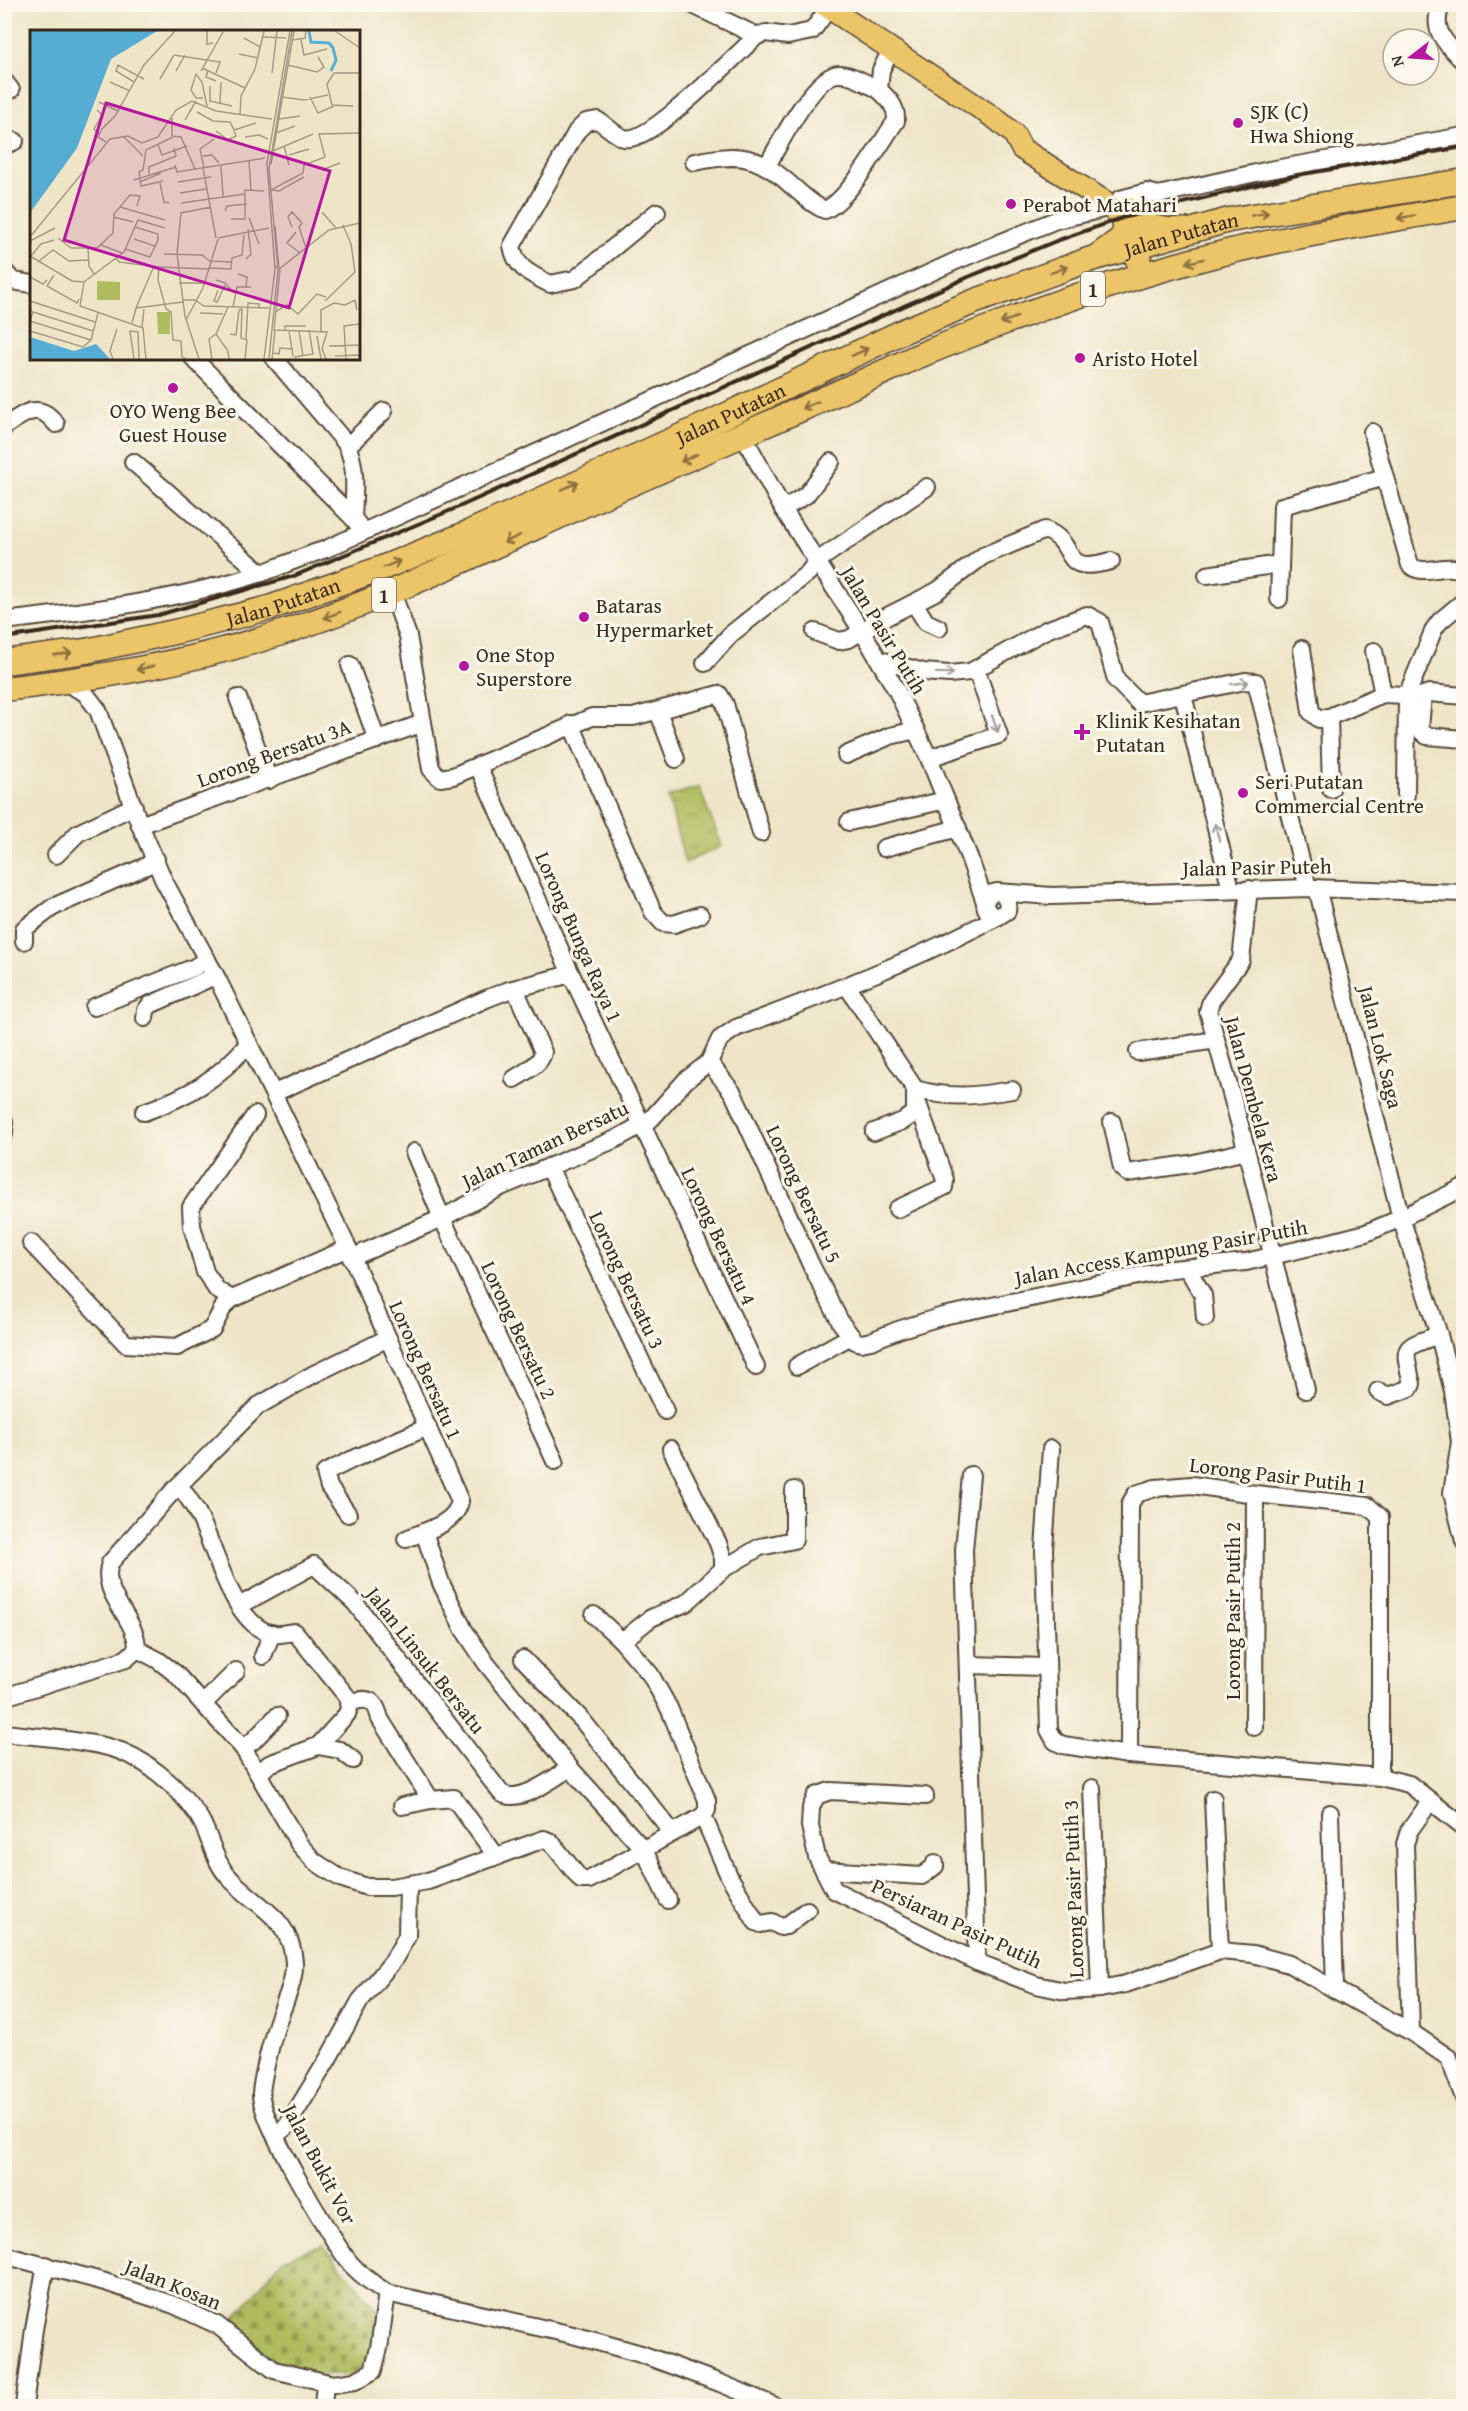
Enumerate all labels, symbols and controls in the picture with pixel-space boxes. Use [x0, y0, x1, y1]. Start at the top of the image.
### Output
north arrow [1381, 27, 1441, 87]
inset map [30, 30, 360, 360]
text: N [1384, 52, 1410, 70]
place label: SJK (C) Hwa Shiong [1250, 96, 1355, 151]
marker: SJK (C) Hwa Shiong [1231, 116, 1245, 130]
place label: Perabot Matahari [1023, 189, 1177, 220]
marker: Perabot Matahari [1004, 197, 1018, 211]
street label: Jalan Putatan [1117, 203, 1241, 265]
one-way arrow [1249, 208, 1269, 219]
one-way arrow [1397, 212, 1416, 223]
one-way arrow [1185, 256, 1204, 268]
one-way arrow [1049, 263, 1068, 274]
road number: 1 [1081, 272, 1105, 306]
one-way arrow [1000, 315, 1019, 326]
place label: Aristo Hotel [1092, 343, 1198, 374]
one-way arrow [850, 346, 868, 357]
marker: Aristo Hotel [1073, 351, 1087, 365]
street label: Jalan Putatan [668, 374, 791, 453]
marker: OYO Weng Bee Guest House [166, 381, 180, 395]
place label: OYO Weng Bee Guest House [110, 395, 236, 450]
one-way arrow [802, 400, 820, 411]
one-way arrow [681, 453, 699, 465]
one-way arrow [561, 480, 579, 492]
one-way arrow [503, 533, 521, 545]
street label: Jalan Pasir Putih [832, 557, 935, 700]
one-way arrow [382, 558, 400, 569]
street label: Jalan Putatan [220, 569, 344, 635]
road number: 1 [372, 578, 396, 612]
place label: Bataras Hypermarket [596, 590, 714, 645]
one-way arrow [323, 610, 342, 621]
marker: Bataras Hypermarket [577, 610, 591, 624]
place label: One Stop Superstore [476, 639, 572, 694]
one-way arrow [52, 649, 72, 660]
marker: One Stop Superstore [457, 659, 471, 673]
one-way arrow [135, 662, 154, 674]
one-way arrow [935, 667, 955, 679]
one-way arrow [1230, 677, 1250, 688]
place label: Klinik Kesihatan Putatan [1096, 705, 1241, 760]
street label: Lorong Bersatu 3A [193, 711, 356, 795]
one-way arrow [991, 714, 1002, 733]
marker: Klinik Kesihatan Putatan [1073, 723, 1091, 741]
place label: Seri Putatan Commercial Centre [1255, 766, 1424, 821]
marker: Seri Putatan Commercial Centre [1236, 786, 1250, 800]
one-way arrow [1211, 823, 1223, 842]
street label: Lorong Bunga Raya 1 [527, 847, 631, 1027]
street label: Jalan Pasir Puteh [1179, 850, 1332, 884]
street label: Jalan Lok Saga [1350, 979, 1411, 1112]
street label: Jalan Dembela Kera [1216, 1010, 1291, 1185]
street label: Jalan Taman Bersatu [454, 1092, 634, 1197]
street label: Lorong Bersatu 5 [758, 1120, 850, 1268]
street label: Lorong Bersatu 4 [673, 1162, 765, 1310]
street label: Lorong Bersatu 3 [581, 1206, 673, 1354]
street label: Jalan Access Kampung Pasir Putih [1009, 1211, 1310, 1294]
street label: Lorong Bersatu 2 [473, 1256, 565, 1404]
street label: Lorong Bersatu 1 [382, 1296, 470, 1444]
street label: Lorong Pasir Putih 1 [1188, 1449, 1368, 1501]
street label: Lorong Pasir Putih 2 [1217, 1522, 1248, 1700]
street label: Jalan Linsuk Bersatu [357, 1578, 494, 1741]
street label: Lorong Pasir Putih 3 [1054, 1799, 1092, 1979]
street label: Persiaran Pasir Putih [867, 1870, 1048, 1976]
street label: Jalan Bukit Vor [274, 2096, 365, 2230]
street label: Jalan Kosan [117, 2249, 226, 2318]

